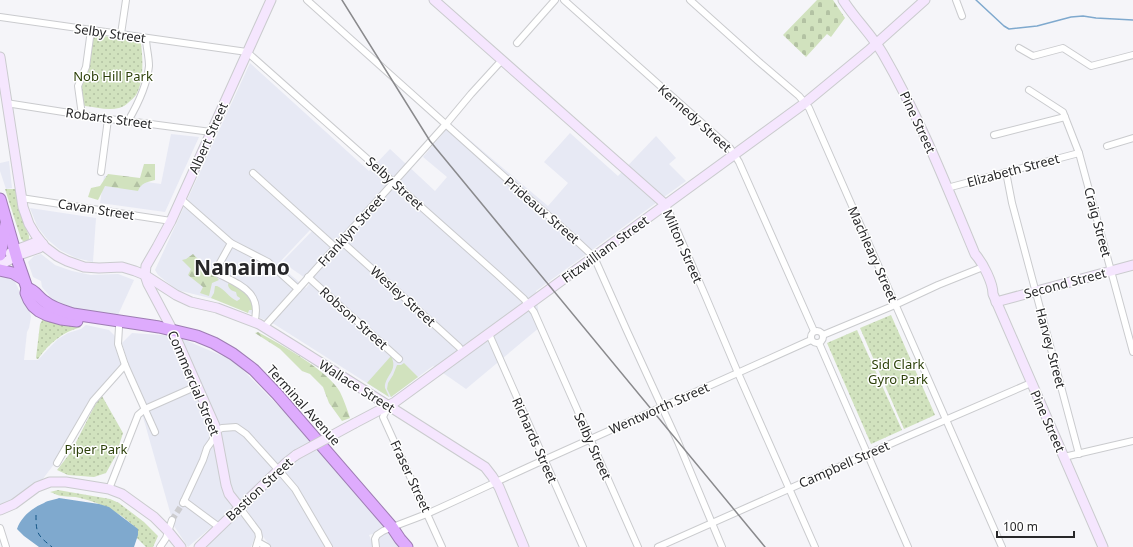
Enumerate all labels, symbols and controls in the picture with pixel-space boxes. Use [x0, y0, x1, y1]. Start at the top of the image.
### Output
street label: Selby Street [73, 19, 147, 47]
park label: Nob Hill Park [73, 67, 153, 85]
street label: Kennedy Street [654, 80, 736, 156]
street label: Pine Street [896, 88, 940, 156]
street label: Albert Street [184, 99, 232, 177]
street label: Robarts Street [65, 103, 154, 133]
street label: Elizabeth Street [965, 149, 1062, 191]
street label: Selby Street [362, 152, 428, 214]
street label: Prideaux Street [501, 172, 584, 248]
street label: Craig Street [1080, 185, 1116, 259]
street label: Franklyn Street [314, 190, 389, 270]
street label: Cavan Street [57, 194, 136, 224]
street label: Machleary Street [844, 203, 902, 305]
street label: Milton Street [659, 206, 707, 286]
street label: Fitzwilliam Street [558, 211, 652, 287]
district label: Nanaimo [194, 253, 290, 281]
street label: Wesley Street [366, 262, 440, 330]
street label: Second Street [1022, 263, 1108, 303]
street label: Robson Street [316, 283, 392, 354]
street label: Harvey Street [1032, 306, 1070, 390]
street label: Commercial Street [164, 328, 224, 439]
street label: Wallace Street [316, 355, 399, 417]
park label: Sid Clark Gyro Park [868, 355, 928, 388]
street label: Terminal Avenue [263, 361, 345, 449]
street label: Wentworth Street [606, 378, 712, 438]
street label: Pine Street [1026, 387, 1070, 455]
street label: Richards Street [508, 394, 562, 486]
street label: Selby Street [570, 410, 616, 483]
street label: Campbell Street [796, 436, 892, 492]
street label: Fraser Street [386, 437, 436, 515]
park label: Piper Park [65, 440, 127, 458]
street label: Bastion Street [222, 453, 297, 525]
scale bar [997, 513, 1074, 539]
text: 100 m [1003, 518, 1038, 535]

